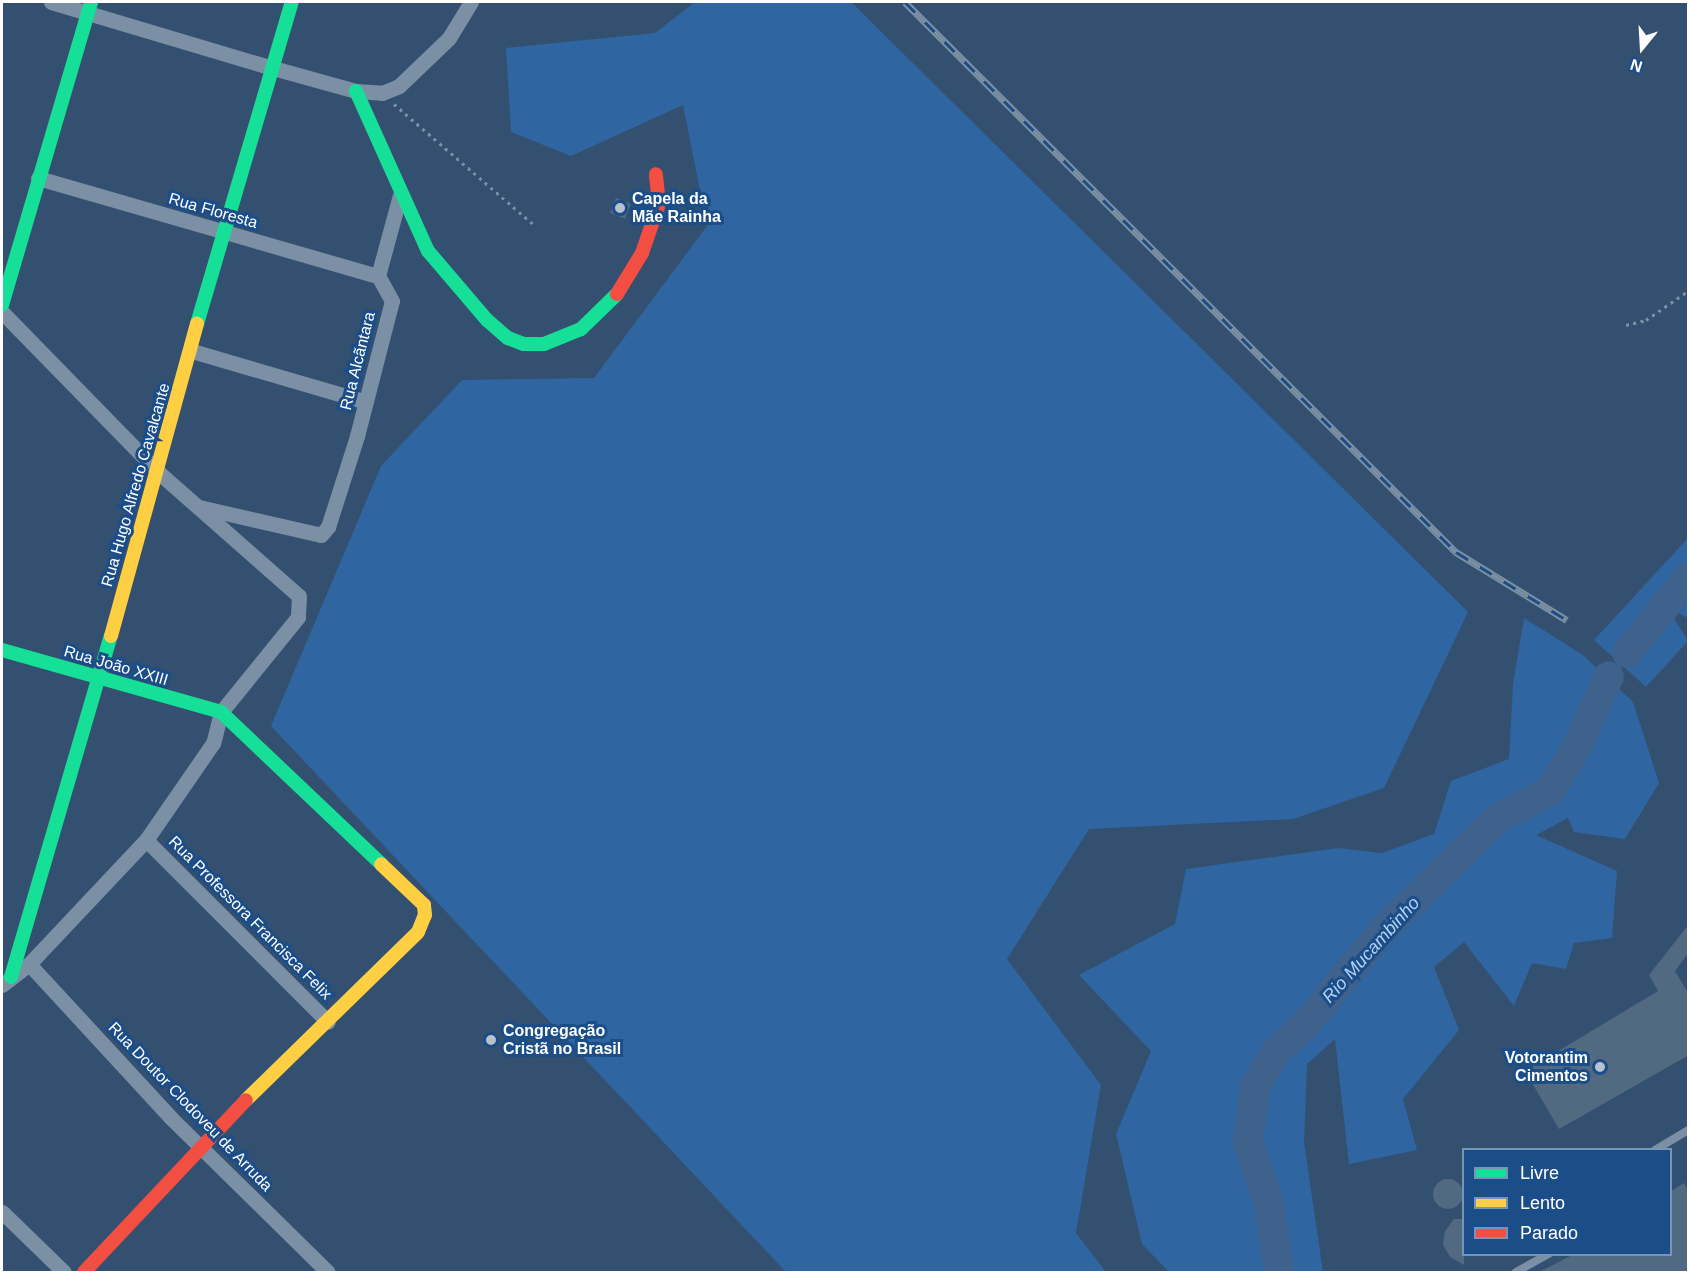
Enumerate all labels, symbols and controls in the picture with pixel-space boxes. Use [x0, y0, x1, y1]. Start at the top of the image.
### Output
north arrow [1612, 18, 1672, 78]
text: N [1628, 56, 1644, 75]
street label: Rua Floresta [166, 189, 260, 233]
place label: Capela da Mãe Rainha [632, 189, 721, 227]
marker: Capela da Mãe Rainha [613, 201, 627, 215]
street label: Rua Alcãntara [336, 309, 380, 413]
street label: Rua Hugo Alfredo Cavalcante [98, 381, 174, 589]
street label: Rua João XXIII [62, 642, 170, 690]
street label: Rua Professora Francisca Felix [164, 832, 336, 1004]
water label: Rio Mucambinho [1318, 893, 1424, 1007]
street label: Rua Doutor Clodoveu de Arruda [104, 1018, 276, 1196]
place label: Congregação Cristã no Brasil [503, 1021, 621, 1059]
marker: Congregação Cristã no Brasil [484, 1033, 498, 1047]
place label: Votorantim Cimentos [1505, 1048, 1588, 1086]
marker: Votorantim Cimentos [1593, 1060, 1607, 1074]
legend [1462, 1148, 1672, 1256]
text: Livre [1520, 1163, 1559, 1183]
text: Lento [1520, 1193, 1565, 1213]
text: Parado [1520, 1223, 1578, 1243]

